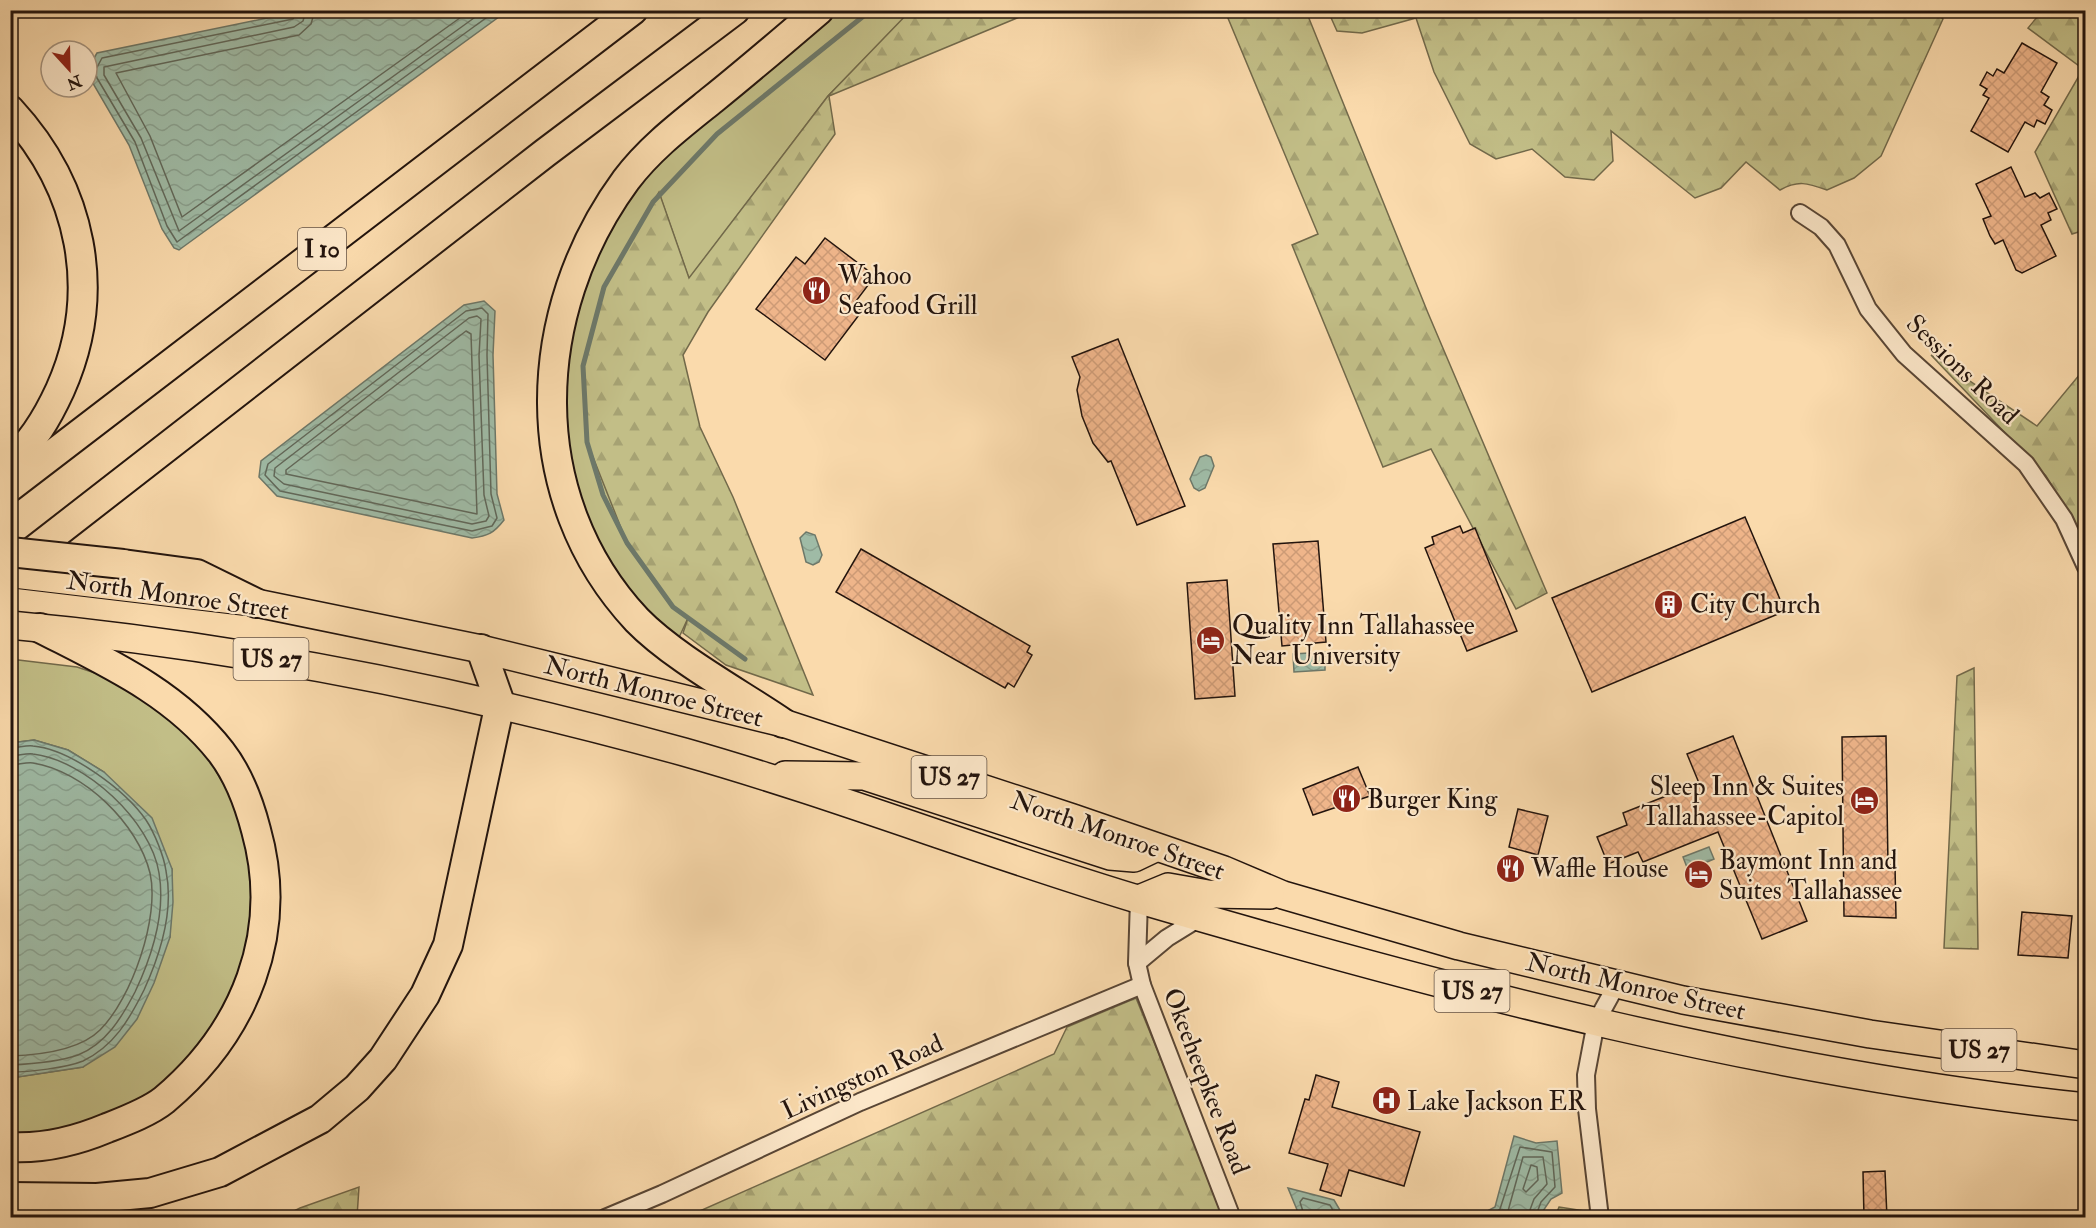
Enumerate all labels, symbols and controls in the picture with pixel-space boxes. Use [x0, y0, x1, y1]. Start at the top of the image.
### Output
north arrow [39, 39, 99, 99]
text: N [63, 70, 86, 94]
road number: I 10 [298, 228, 346, 270]
place label: Wahoo Seafood Grill [837, 260, 978, 322]
restaurant icon: Wahoo Seafood Grill [801, 274, 833, 306]
street label: Sessions Road [1899, 308, 2026, 432]
street label: North Monroe Street [65, 565, 291, 627]
building icon: City Church [1653, 588, 1685, 620]
place label: City Church [1690, 589, 1821, 621]
place label: Quality Inn Tallahassee Near University [1232, 610, 1475, 672]
hotel icon: Quality Inn Tallahassee Near University [1195, 624, 1227, 656]
road number: US 27 [234, 638, 308, 680]
street label: North Monroe Street [541, 649, 766, 735]
road number: US 27 [912, 756, 986, 798]
place label: Sleep Inn & Suites Tallahassee-Capitol [1641, 771, 1844, 834]
restaurant icon: Burger King [1330, 783, 1362, 815]
street label: North Monroe Street [1007, 784, 1229, 888]
place label: Burger King [1367, 784, 1498, 816]
hotel icon: Sleep Inn & Suites Tallahassee-Capitol [1849, 785, 1881, 817]
place label: Baymont Inn and Suites Tallahassee [1719, 845, 1902, 907]
restaurant icon: Waffle House [1494, 852, 1526, 884]
place label: Waffle House [1530, 853, 1669, 885]
hotel icon: Baymont Inn and Suites Tallahassee [1682, 859, 1714, 891]
street label: North Monroe Street [1523, 946, 1749, 1028]
road number: US 27 [1434, 970, 1510, 1012]
street label: Okeeheepkee Road [1155, 984, 1256, 1180]
street label: Livingston Road [777, 1027, 948, 1127]
road number: US 27 [1942, 1029, 2016, 1071]
hospital icon: Lake Jackson ER [1370, 1085, 1402, 1117]
place label: Lake Jackson ER [1407, 1086, 1587, 1118]

